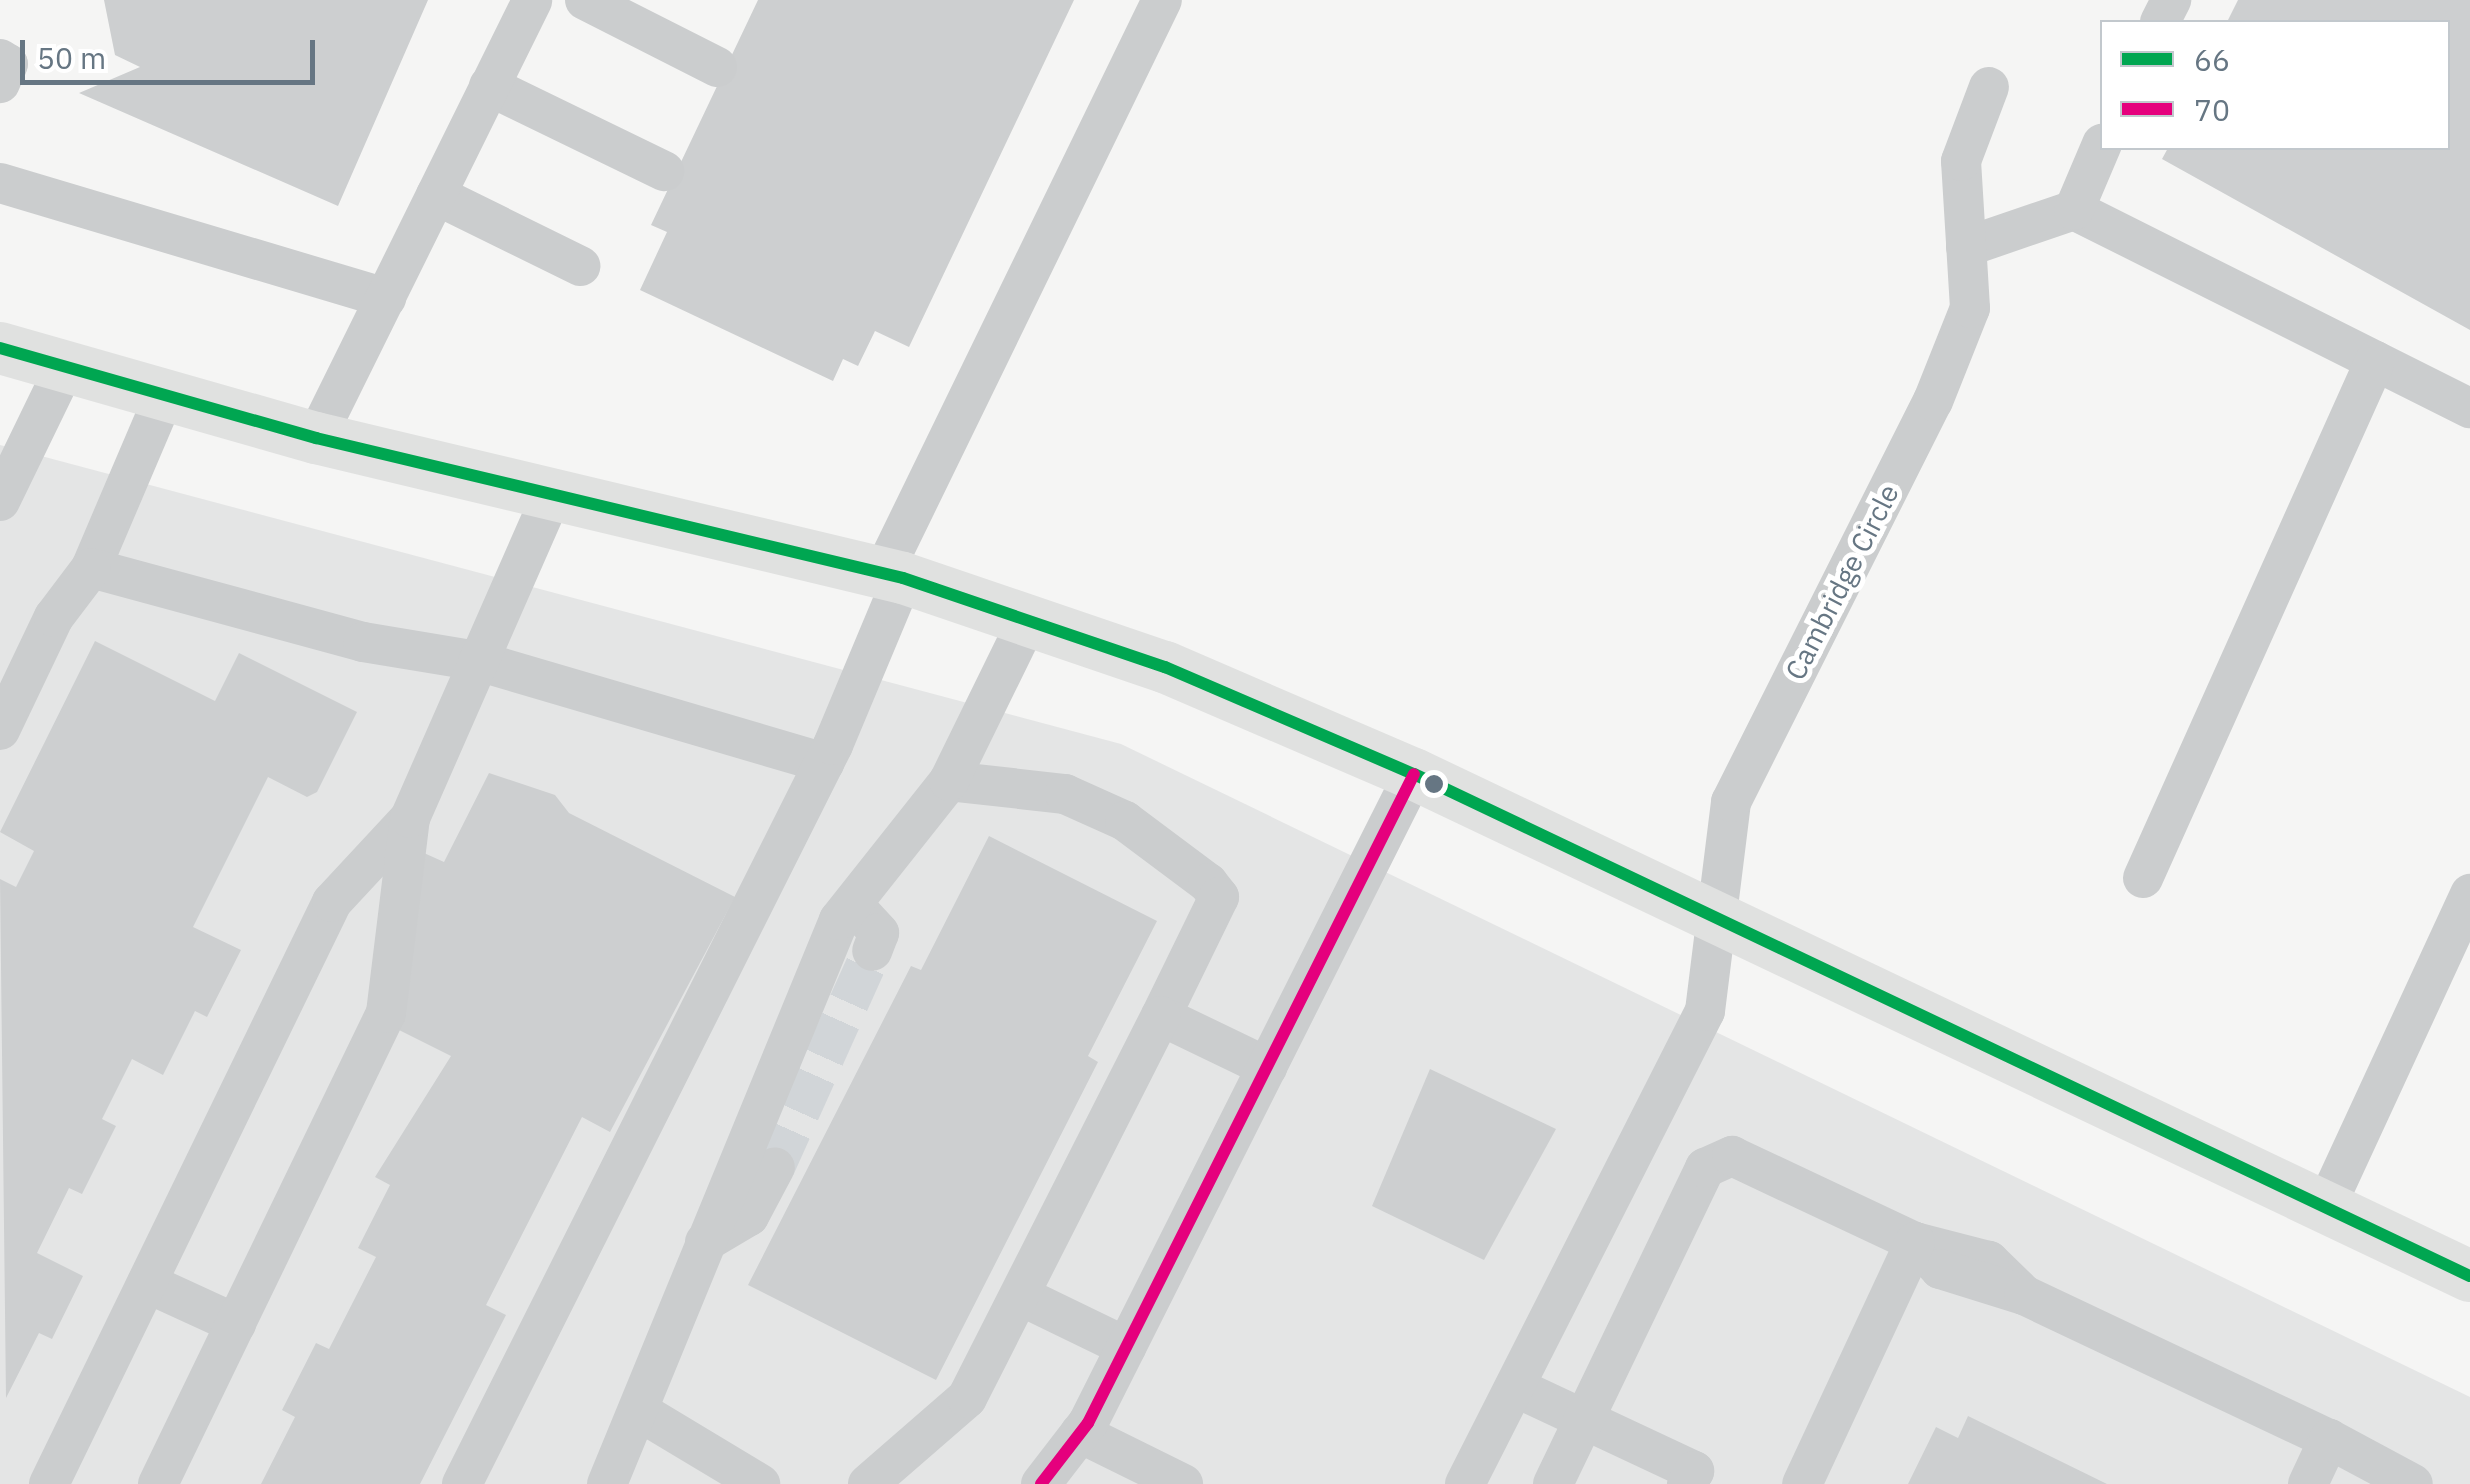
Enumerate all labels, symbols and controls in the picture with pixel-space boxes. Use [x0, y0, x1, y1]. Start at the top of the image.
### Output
scale bar [25, 20, 320, 82]
legend [2100, 20, 2450, 150]
text: 50 m [37, 38, 106, 77]
text: 66 [2194, 40, 2230, 79]
text: 70 [2194, 90, 2230, 129]
street label: Cambridge Circle [1778, 479, 1906, 685]
unlabelled marker [1424, 774, 1444, 794]

